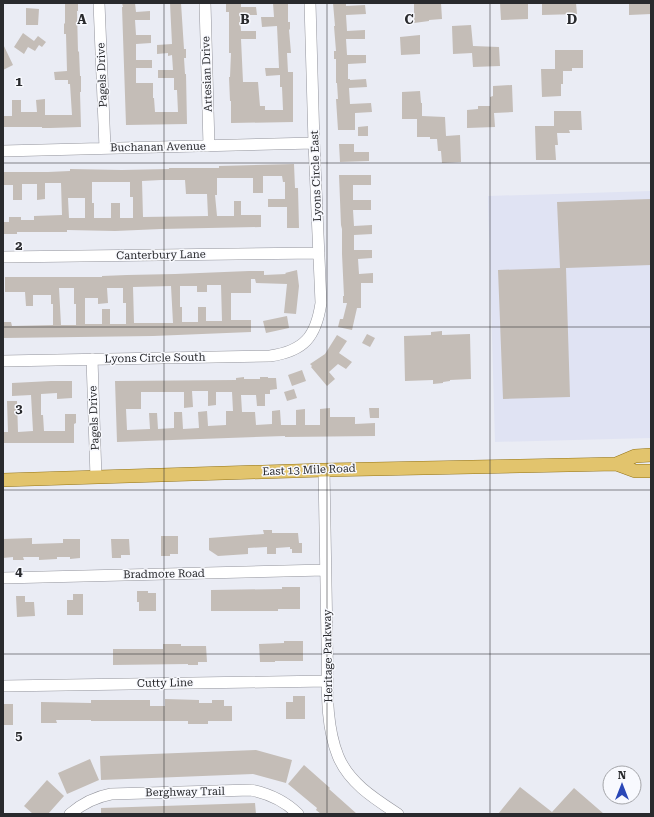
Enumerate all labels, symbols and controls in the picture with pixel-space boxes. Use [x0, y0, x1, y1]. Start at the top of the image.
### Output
text: A [77, 12, 87, 27]
text: B [240, 12, 250, 27]
text: C [404, 12, 414, 27]
text: D [567, 12, 577, 27]
street label: Artesian Drive [199, 36, 215, 112]
street label: Pagels Drive [94, 42, 110, 108]
text: 1 [15, 74, 23, 89]
street label: Lyons Circle East [308, 130, 324, 222]
street label: Buchanan Avenue [110, 140, 206, 154]
text: 2 [15, 238, 23, 253]
street label: Canterbury Lane [116, 248, 206, 262]
street label: Lyons Circle South [104, 351, 206, 365]
street label: Pagels Drive [86, 385, 102, 451]
text: 3 [15, 401, 23, 416]
street label: East 13 Mile Road [262, 462, 356, 478]
text: 4 [15, 564, 23, 579]
street label: Bradmore Road [123, 567, 205, 581]
street label: Heritage Parkway [321, 609, 335, 703]
street label: Cutty Line [137, 676, 193, 690]
text: 5 [15, 728, 23, 743]
north arrow [602, 765, 642, 805]
text: N [618, 769, 627, 782]
street label: Berghway Trail [145, 785, 225, 799]

